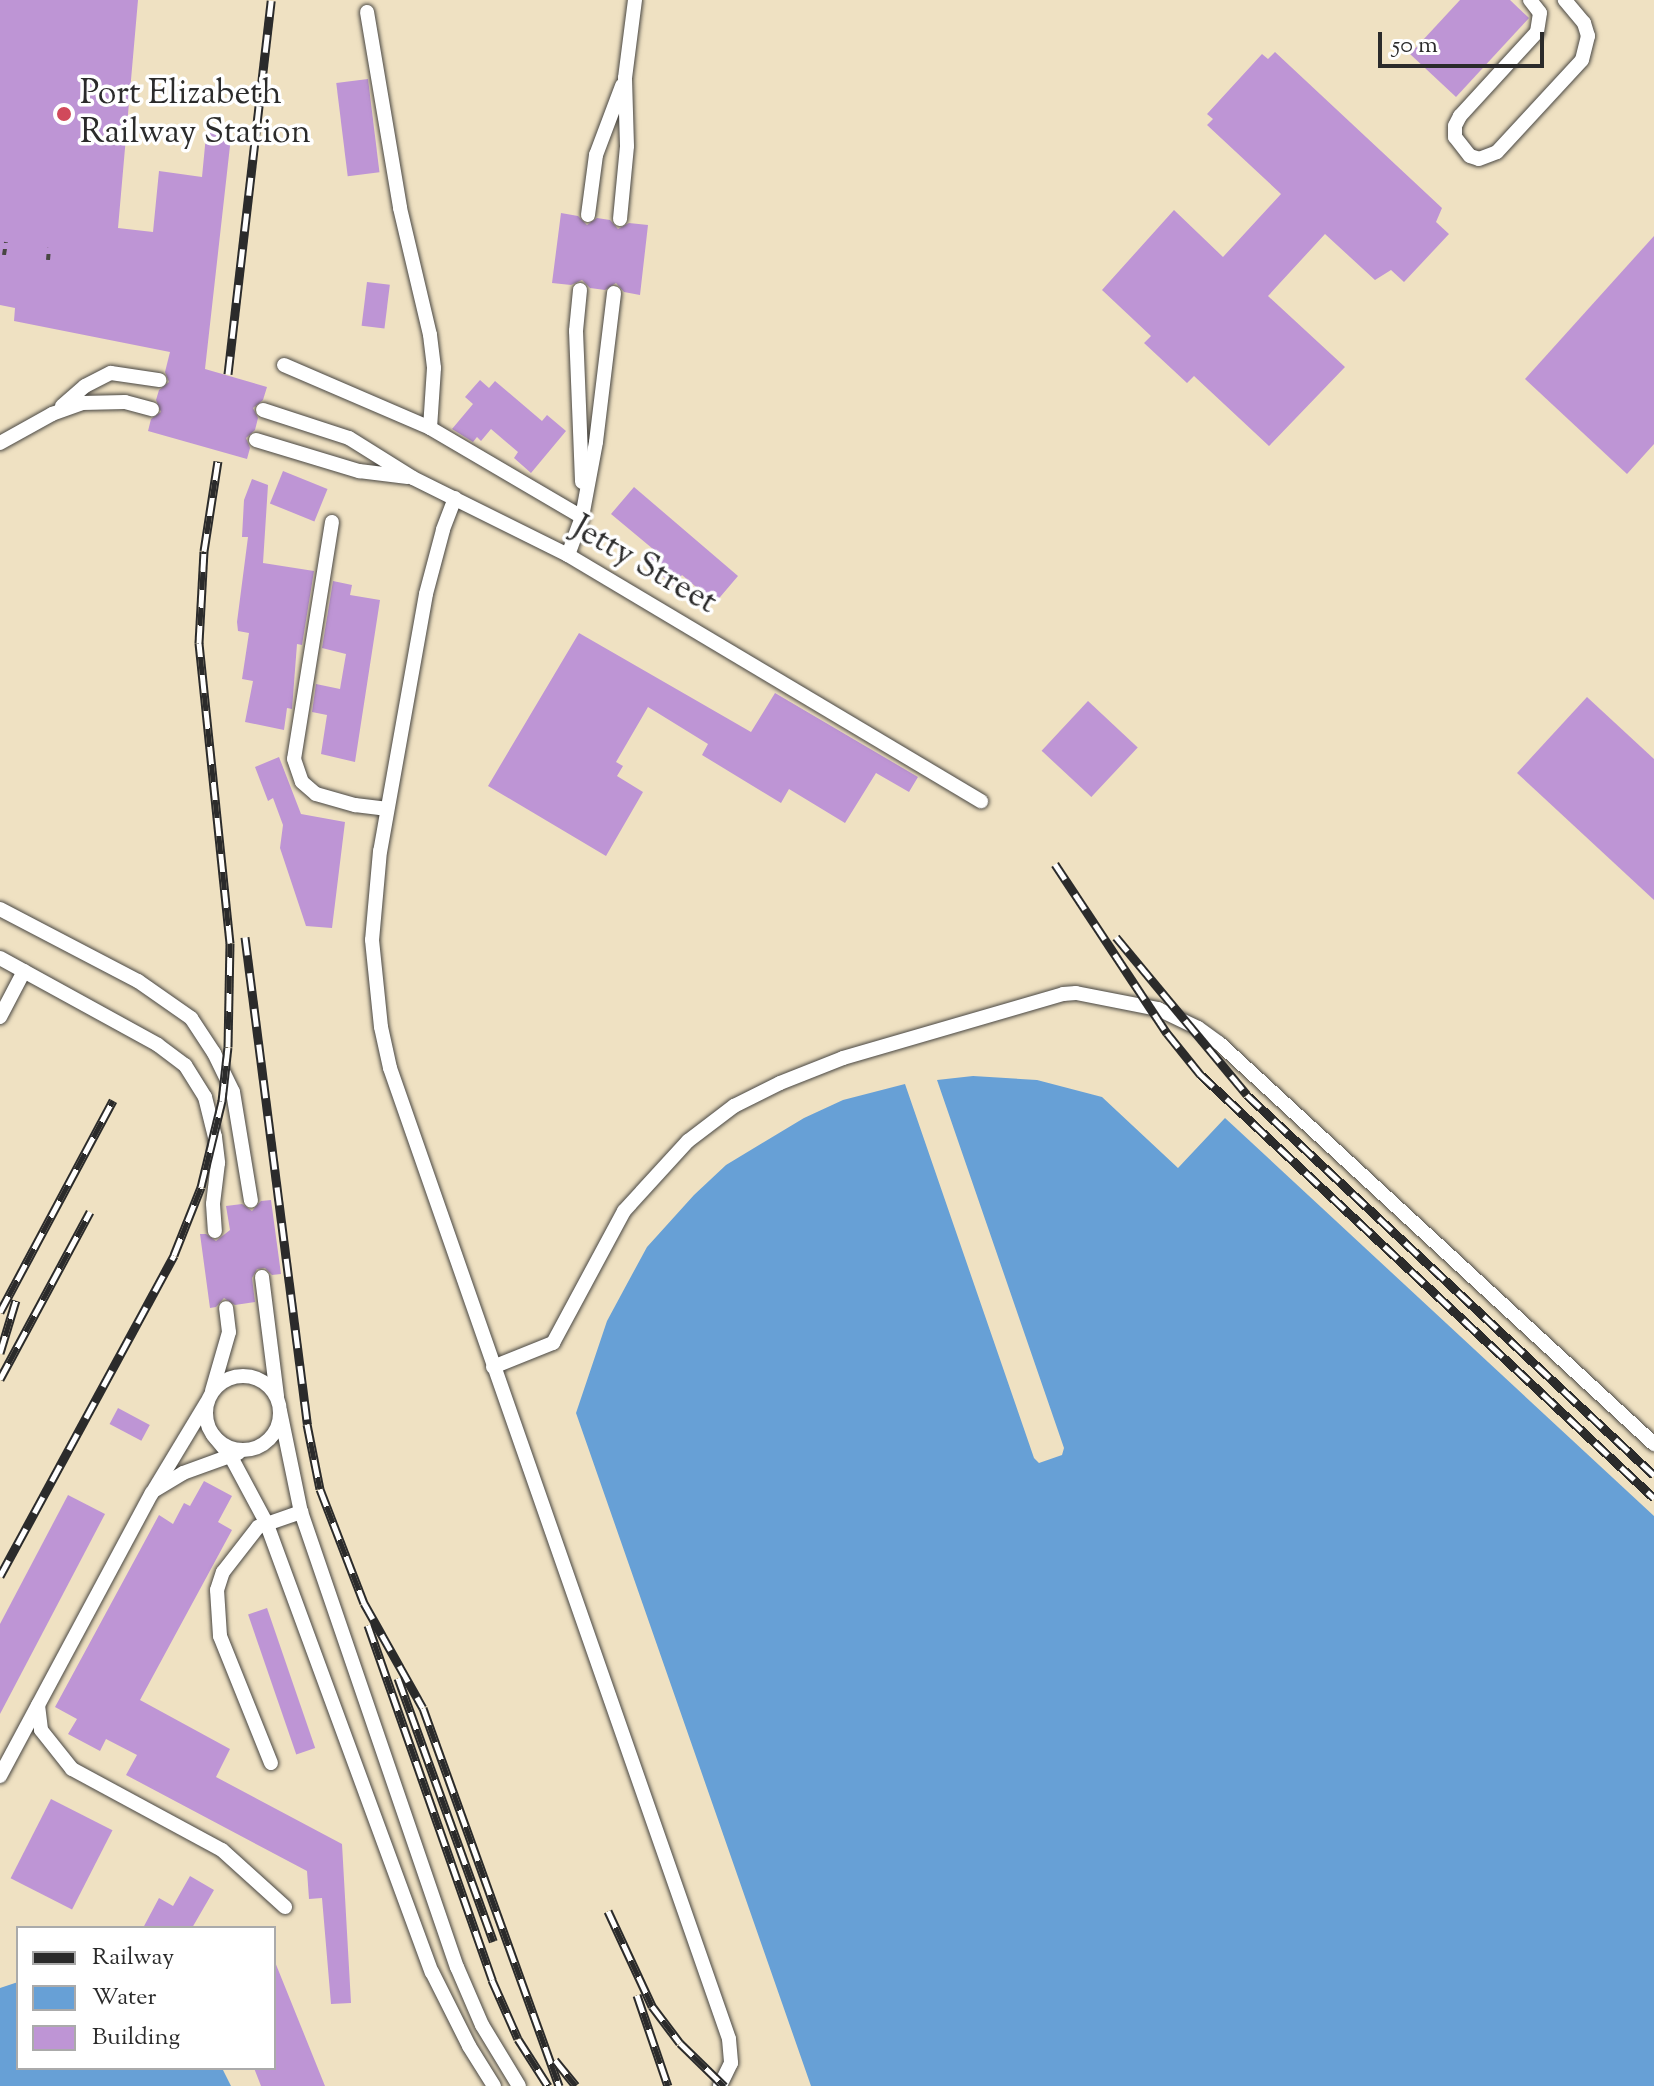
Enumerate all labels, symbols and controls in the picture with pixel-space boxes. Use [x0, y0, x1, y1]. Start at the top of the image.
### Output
scale bar [1382, 16, 1548, 66]
text: 50 m [1392, 29, 1438, 63]
place label: Port Elizabeth Railway Station [80, 74, 311, 154]
marker: Port Elizabeth Railway Station [55, 105, 73, 123]
street label: Jetty Street [564, 508, 724, 624]
legend [16, 1926, 276, 2070]
text: Railway [92, 1941, 174, 1975]
text: Water [92, 1981, 156, 2015]
text: Building [92, 2021, 180, 2055]

